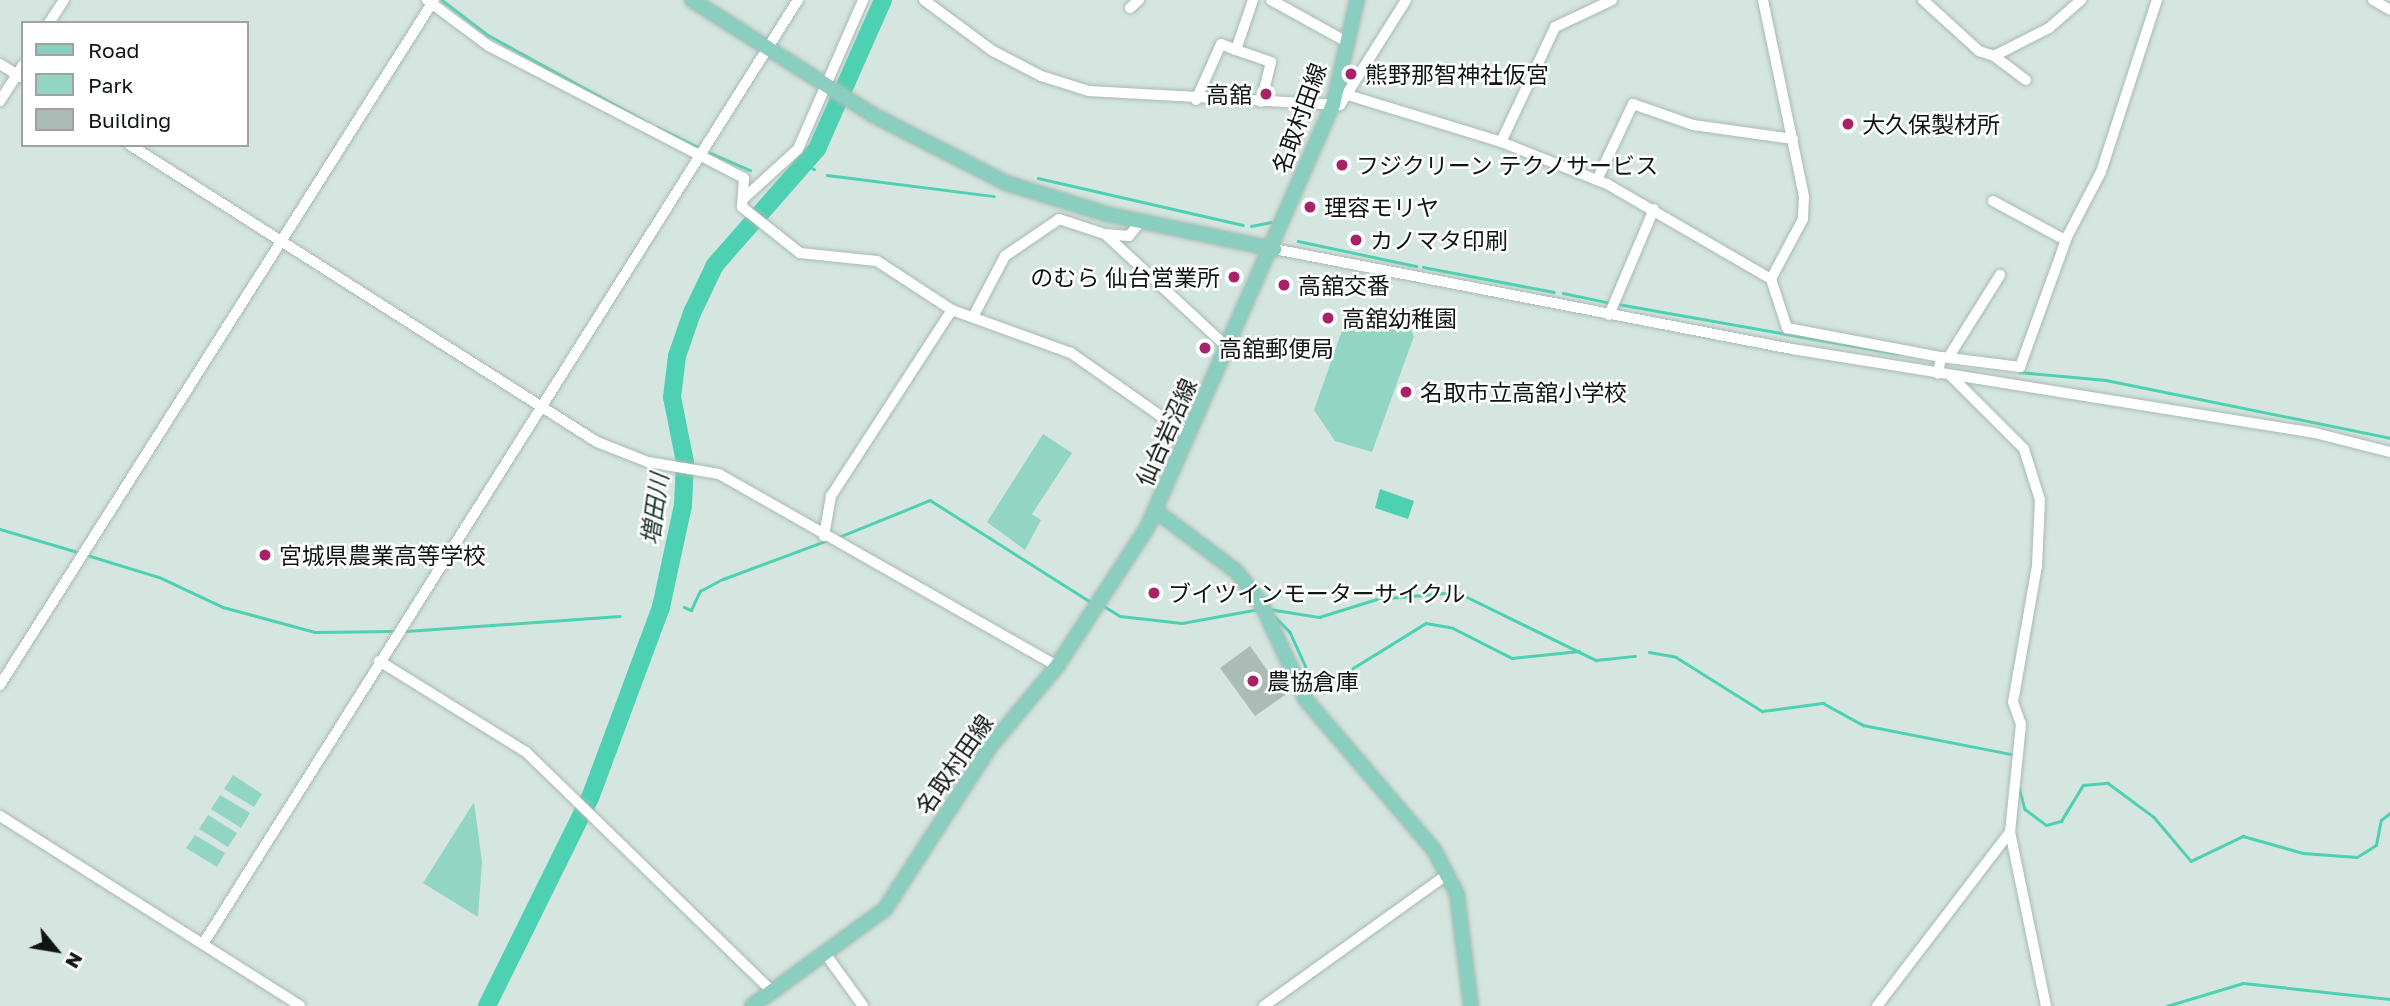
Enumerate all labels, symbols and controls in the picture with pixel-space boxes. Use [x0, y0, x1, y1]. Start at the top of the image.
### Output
legend [21, 21, 248, 147]
text: Road [88, 37, 139, 63]
street label: 名取村田線 [1266, 59, 1332, 177]
place label: 熊野那智神社仮宮 [1365, 60, 1549, 88]
marker: 熊野那智神社仮宮 [1343, 66, 1359, 82]
text: Park [88, 72, 133, 98]
place label: 高舘 [1206, 80, 1252, 108]
marker: 高舘 [1258, 86, 1274, 102]
text: Building [88, 107, 171, 133]
place label: 大久保製材所 [1862, 110, 2000, 138]
marker: 大久保製材所 [1840, 116, 1856, 132]
place label: フジクリーン テクノサービス [1356, 151, 1661, 179]
marker: フジクリーン テクノサービス [1334, 157, 1350, 173]
place label: 理容モリヤ [1324, 193, 1439, 221]
marker: 理容モリヤ [1302, 199, 1318, 215]
place label: カノマタ印刷 [1370, 226, 1508, 254]
marker: カノマタ印刷 [1348, 232, 1364, 248]
place label: のむら 仙台営業所 [1030, 263, 1220, 291]
marker: のむら 仙台営業所 [1226, 269, 1242, 285]
place label: 高舘交番 [1298, 271, 1390, 299]
marker: 高舘交番 [1276, 277, 1292, 293]
place label: 高舘幼稚園 [1342, 304, 1457, 332]
marker: 高舘幼稚園 [1320, 310, 1336, 326]
place label: 高舘郵便局 [1219, 334, 1334, 362]
marker: 高舘郵便局 [1197, 340, 1213, 356]
street label: 仙台岩沼線 [1130, 374, 1202, 490]
place label: 名取市立高舘小学校 [1420, 378, 1627, 406]
marker: 名取市立高舘小学校 [1398, 384, 1414, 400]
water label: 増田川 [635, 471, 673, 547]
place label: 宮城県農業高等学校 [279, 541, 486, 569]
marker: 宮城県農業高等学校 [257, 547, 273, 563]
place label: ブイツインモーターサイクル [1168, 579, 1467, 607]
marker: ブイツインモーターサイクル [1146, 585, 1162, 601]
place label: 農協倉庫 [1267, 667, 1359, 695]
marker: 農協倉庫 [1245, 673, 1261, 689]
street label: 名取村田線 [910, 709, 998, 819]
north arrow [21, 915, 91, 985]
text: N [61, 949, 88, 973]

